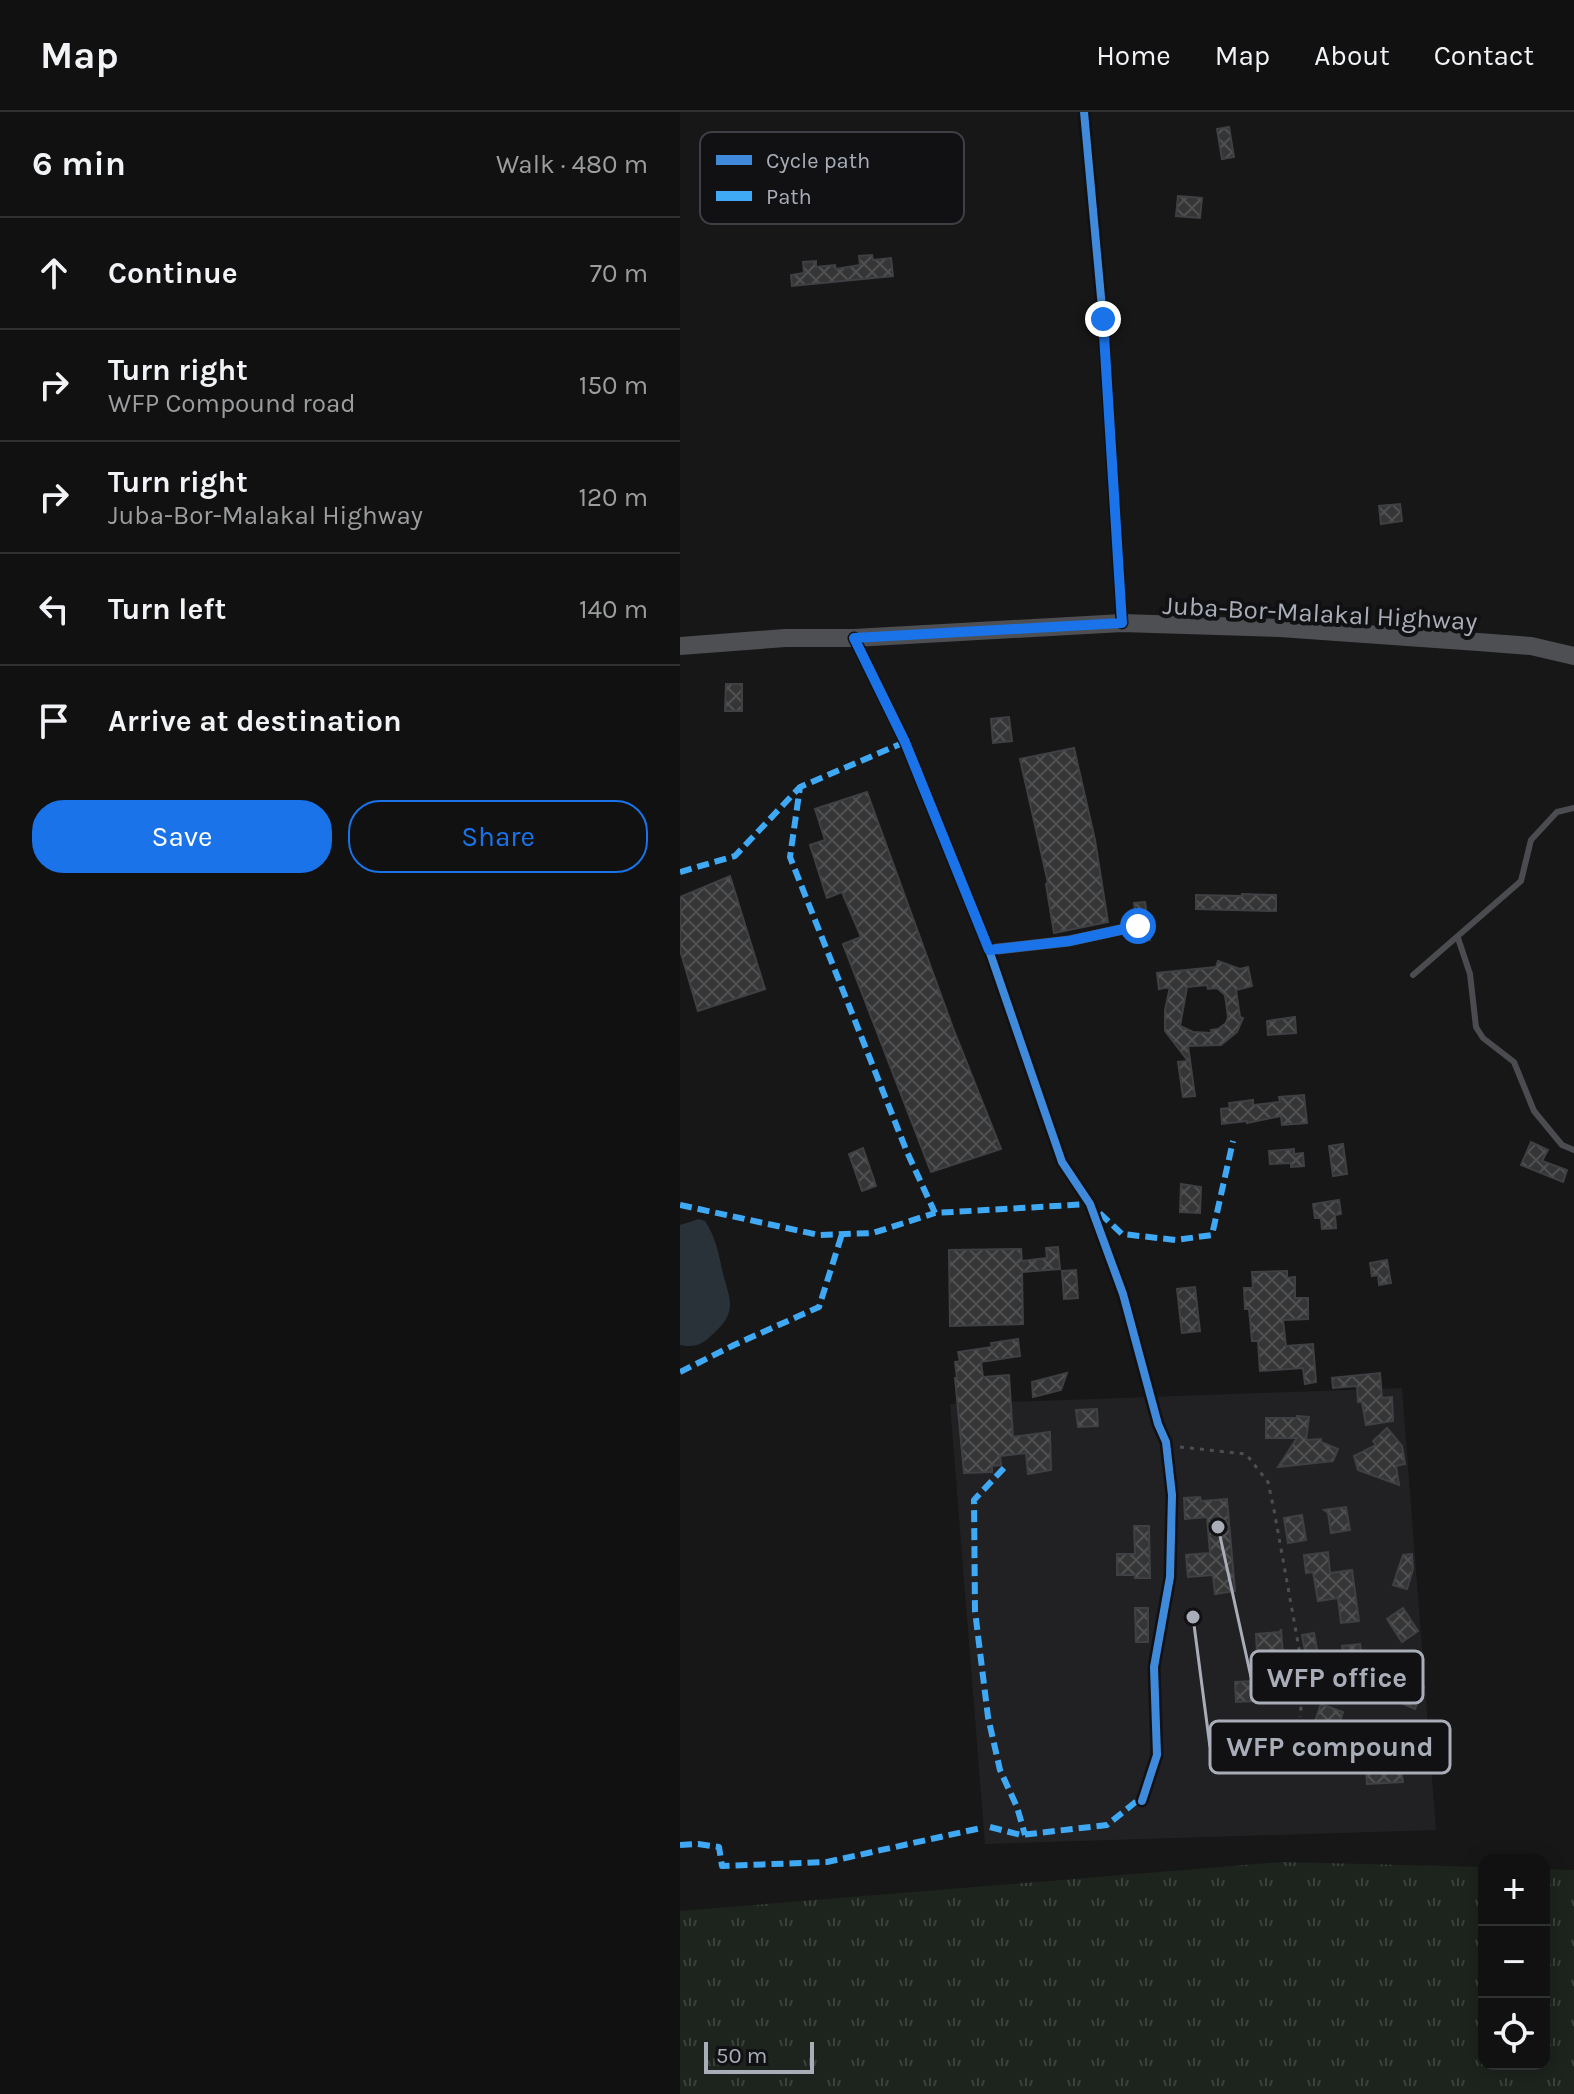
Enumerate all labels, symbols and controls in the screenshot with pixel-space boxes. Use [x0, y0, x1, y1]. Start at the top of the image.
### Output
text: Map [40, 33, 119, 78]
text: Home [1096, 39, 1171, 72]
text: Map [1215, 39, 1270, 72]
text: About [1314, 39, 1390, 72]
text: Contact [1434, 39, 1534, 72]
legend [700, 132, 964, 224]
text: 6 min [32, 144, 126, 184]
text: Cycle path [766, 148, 870, 174]
text: Walk · 480 m [496, 149, 648, 180]
text: Path [766, 184, 812, 210]
icon: ahead [32, 251, 76, 295]
text: Continue [108, 255, 238, 291]
text: 70 m [590, 258, 648, 289]
route end [1085, 301, 1121, 337]
text: Turn right [108, 352, 248, 388]
icon: right [32, 363, 76, 407]
text: 150 m [579, 370, 648, 401]
text: WFP Compound road [108, 388, 356, 419]
text: Turn right [108, 464, 248, 500]
icon: right [32, 475, 76, 519]
text: 120 m [578, 482, 648, 513]
text: Juba-Bor-Malakal Highway [108, 500, 423, 531]
icon: left [32, 587, 76, 631]
street label: Juba-Bor-Malakal Highway [1162, 590, 1478, 637]
text: Turn left [108, 591, 226, 627]
text: 140 m [579, 594, 648, 625]
icon: arrive [32, 699, 76, 743]
text: Arrive at destination [108, 703, 402, 739]
button: Save [32, 800, 332, 873]
button: Share [348, 800, 648, 873]
route start [1120, 908, 1156, 944]
callout: WFP office [1251, 1651, 1423, 1703]
text: WFP office [1267, 1661, 1407, 1694]
callout: WFP compound [1210, 1721, 1450, 1773]
text: WFP compound [1226, 1730, 1434, 1763]
map controls [1478, 1854, 1550, 2070]
button: + [1478, 1854, 1550, 1926]
button: − [1478, 1926, 1550, 1998]
button: locate [1478, 1998, 1550, 2070]
scale bar [704, 2038, 814, 2074]
text: 50 m [716, 2043, 767, 2069]

